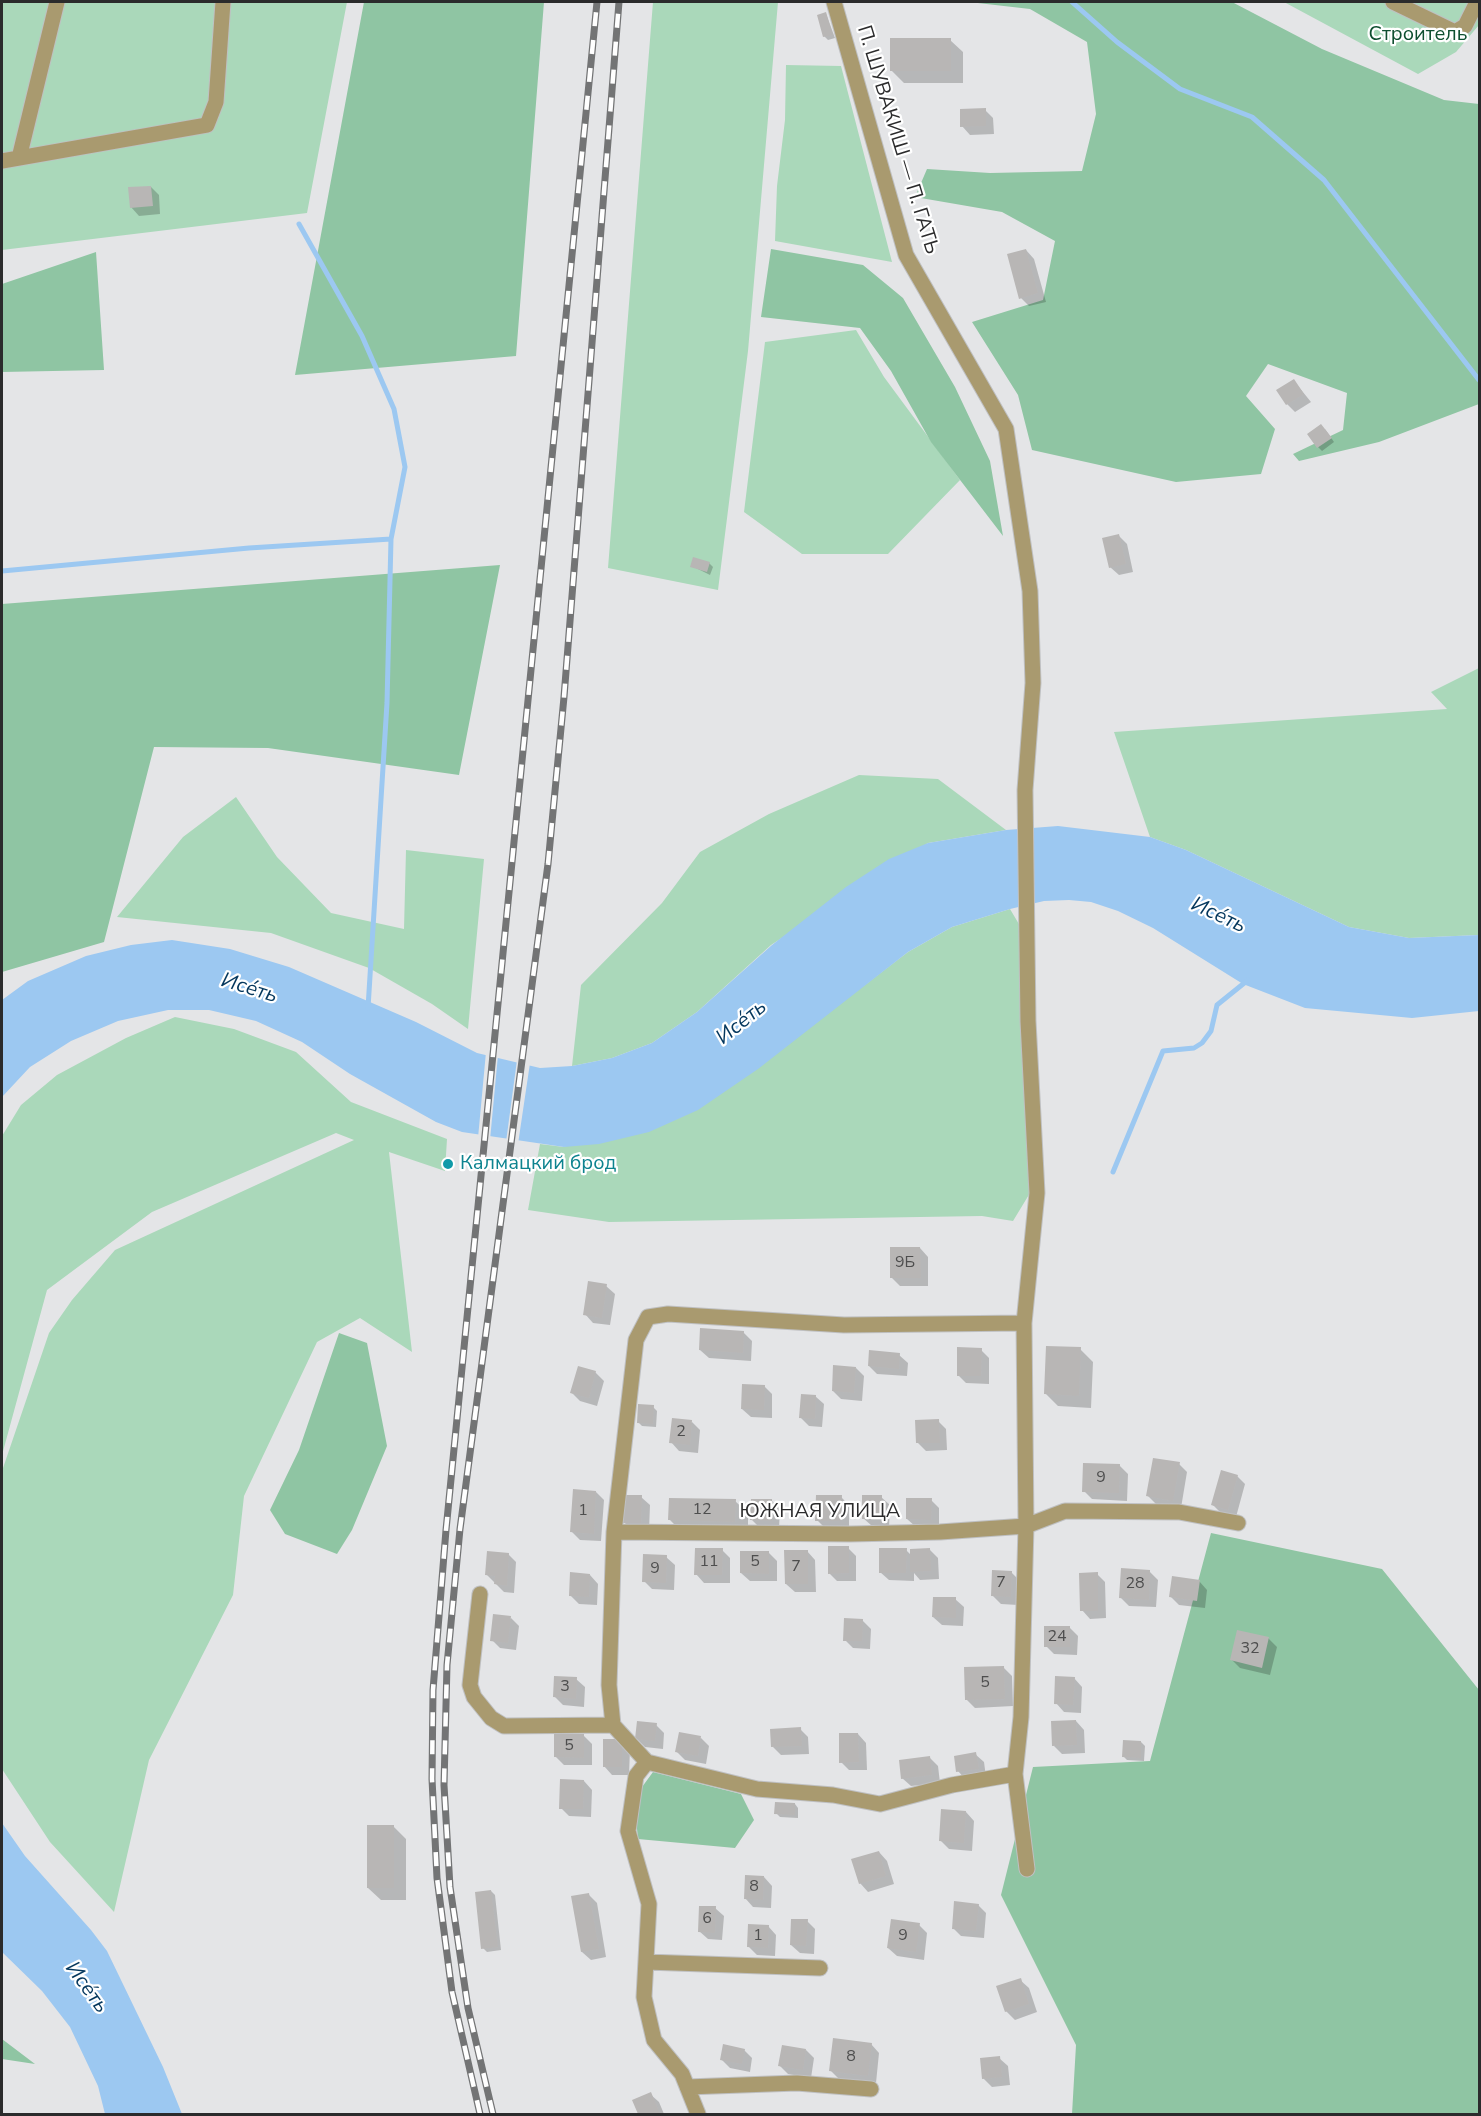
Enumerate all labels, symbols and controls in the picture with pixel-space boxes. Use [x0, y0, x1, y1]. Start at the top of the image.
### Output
street label: П. ШУВАКИШ — П. ГАТЬ [851, 23, 943, 257]
park label: Строитель [1368, 23, 1468, 47]
water label: Исе́ть [1187, 892, 1249, 940]
water label: Исе́ть [218, 969, 280, 1009]
water label: Исе́ть [712, 995, 772, 1051]
place label: Калмацкий брод [460, 1152, 616, 1176]
marker: Калмацкий брод [441, 1157, 455, 1171]
house number: 9Б [895, 1253, 915, 1273]
house number: 2 [676, 1422, 686, 1442]
house number: 9 [1096, 1468, 1106, 1488]
house number: 12 [692, 1500, 712, 1520]
street label: ЮЖНАЯ УЛИЦА [740, 1500, 900, 1524]
house number: 1 [578, 1501, 588, 1521]
house number: 11 [699, 1552, 719, 1572]
house number: 5 [750, 1552, 760, 1572]
house number: 7 [791, 1557, 801, 1577]
house number: 9 [650, 1559, 660, 1579]
house number: 7 [996, 1573, 1006, 1593]
house number: 28 [1125, 1574, 1145, 1594]
house number: 24 [1047, 1627, 1067, 1647]
house number: 32 [1240, 1639, 1260, 1659]
house number: 5 [980, 1673, 990, 1693]
house number: 3 [560, 1677, 570, 1697]
house number: 5 [564, 1736, 574, 1756]
house number: 8 [749, 1877, 759, 1897]
house number: 6 [702, 1909, 712, 1929]
house number: 1 [753, 1926, 763, 1946]
house number: 9 [898, 1926, 908, 1946]
water label: Исе́ть [59, 1957, 113, 2019]
house number: 8 [846, 2047, 856, 2067]

